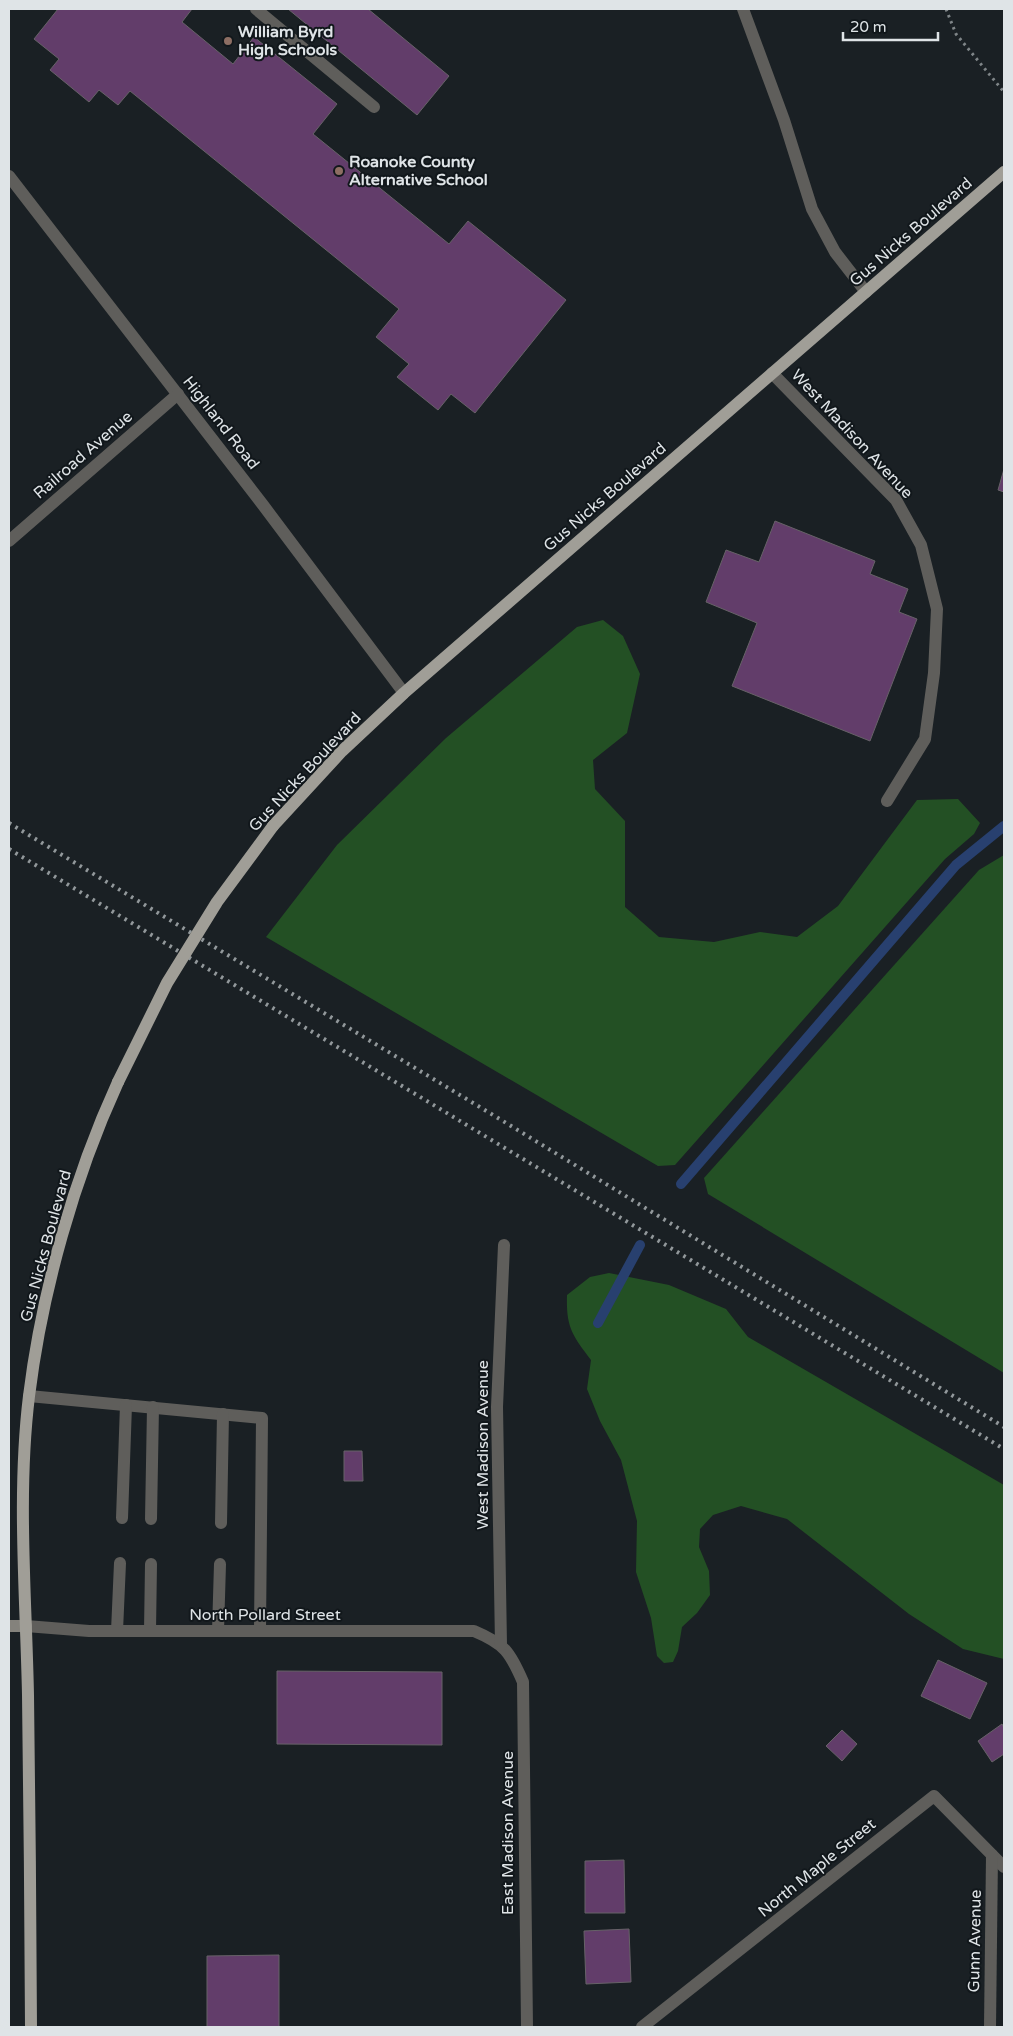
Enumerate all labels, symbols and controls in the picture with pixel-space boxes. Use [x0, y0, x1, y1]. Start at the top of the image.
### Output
scale bar [843, 10, 938, 42]
text: 20 m [850, 18, 887, 36]
place label: William Byrd High Schools [238, 22, 337, 60]
marker: William Byrd High Schools [222, 35, 234, 47]
place label: Roanoke County Alternative School [349, 152, 488, 190]
marker: Roanoke County Alternative School [333, 165, 345, 177]
street label: Gus Nicks Boulevard [846, 173, 976, 291]
street label: West Madison Avenue [787, 365, 917, 503]
street label: Highland Road [178, 372, 264, 474]
street label: Railroad Avenue [29, 407, 137, 503]
street label: Gus Nicks Boulevard [540, 438, 670, 556]
street label: Gus Nicks Boulevard [244, 708, 366, 836]
street label: Gus Nicks Boulevard [16, 1168, 76, 1324]
street label: West Madison Avenue [473, 1360, 493, 1530]
street label: North Pollard Street [189, 1605, 341, 1625]
street label: East Madison Avenue [498, 1751, 518, 1915]
street label: North Maple Street [754, 1814, 880, 1922]
street label: Gunn Avenue [964, 1889, 986, 1993]

